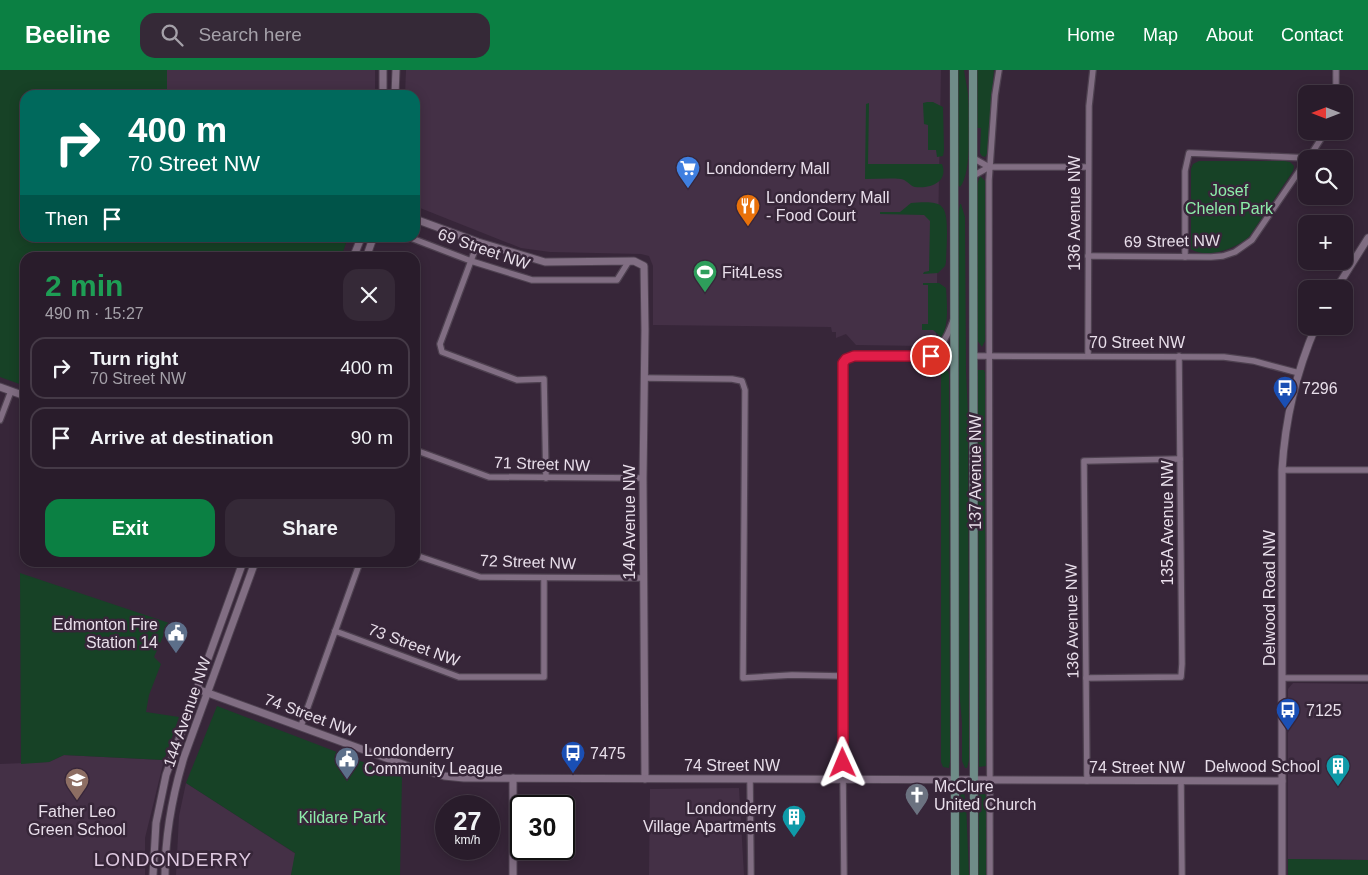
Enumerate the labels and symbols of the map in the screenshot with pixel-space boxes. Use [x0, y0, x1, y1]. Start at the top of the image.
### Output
north arrow [1298, 85, 1352, 140]
street label: 136 Avenue NW [1066, 154, 1083, 271]
supermarket icon: Londonderry Mall [675, 155, 701, 189]
place label: Londonderry Mall [706, 160, 830, 177]
park label: Josef Chelen Park [1185, 182, 1274, 217]
place label: Londonderry Mall - Food Court [766, 189, 890, 224]
restaurant icon: Londonderry Mall - Food Court [735, 193, 761, 227]
street label: 69 Street NW [436, 225, 533, 273]
street label: 69 Street NW [1124, 232, 1221, 250]
sports icon: Fit4Less [692, 259, 718, 293]
place label: Fit4Less [722, 264, 782, 281]
street label: 70 Street NW [1089, 334, 1186, 351]
pin [910, 335, 952, 377]
bus stop icon: 7296 [1272, 375, 1298, 409]
place label: 7296 [1302, 380, 1338, 397]
street label: 137 Avenue NW [967, 413, 984, 530]
street label: 71 Street NW [494, 454, 591, 474]
street label: 135A Avenue NW [1159, 460, 1176, 586]
street label: 140 Avenue NW [621, 463, 638, 580]
street label: Delwood Road NW [1261, 529, 1278, 666]
street label: 72 Street NW [480, 552, 577, 572]
street label: 136 Avenue NW [1062, 562, 1082, 679]
place label: Edmonton Fire Station 14 [53, 616, 158, 651]
public building icon: Edmonton Fire Station 14 [163, 620, 189, 654]
street label: 73 Street NW [366, 621, 463, 670]
street label: 144 Avenue NW [160, 654, 214, 769]
street label: 74 Street NW [262, 691, 359, 740]
bus stop icon: 7125 [1275, 697, 1301, 731]
place label: 7125 [1306, 702, 1342, 719]
position arrow [816, 736, 868, 788]
bus stop icon: 7475 [560, 740, 586, 774]
place label: Londonderry Community League [364, 742, 503, 777]
place label: 7475 [590, 745, 626, 762]
public building icon: Londonderry Community League [334, 746, 360, 780]
building icon: Delwood School [1325, 753, 1351, 787]
street label: 74 Street NW [684, 757, 781, 774]
place label: Delwood School [1204, 758, 1320, 775]
street label: 74 Street NW [1089, 759, 1186, 776]
school or university icon: Father Leo Green School [64, 767, 90, 801]
place label: McClure United Church [934, 778, 1036, 813]
church icon: McClure United Church [904, 782, 930, 816]
speed limit sign: 30 [510, 795, 575, 860]
place label: Londonderry Village Apartments [643, 800, 776, 835]
place label: Father Leo Green School [28, 803, 126, 838]
building icon: Londonderry Village Apartments [781, 804, 807, 838]
park label: Kildare Park [298, 809, 387, 826]
district label: LONDONDERRY [94, 849, 252, 870]

